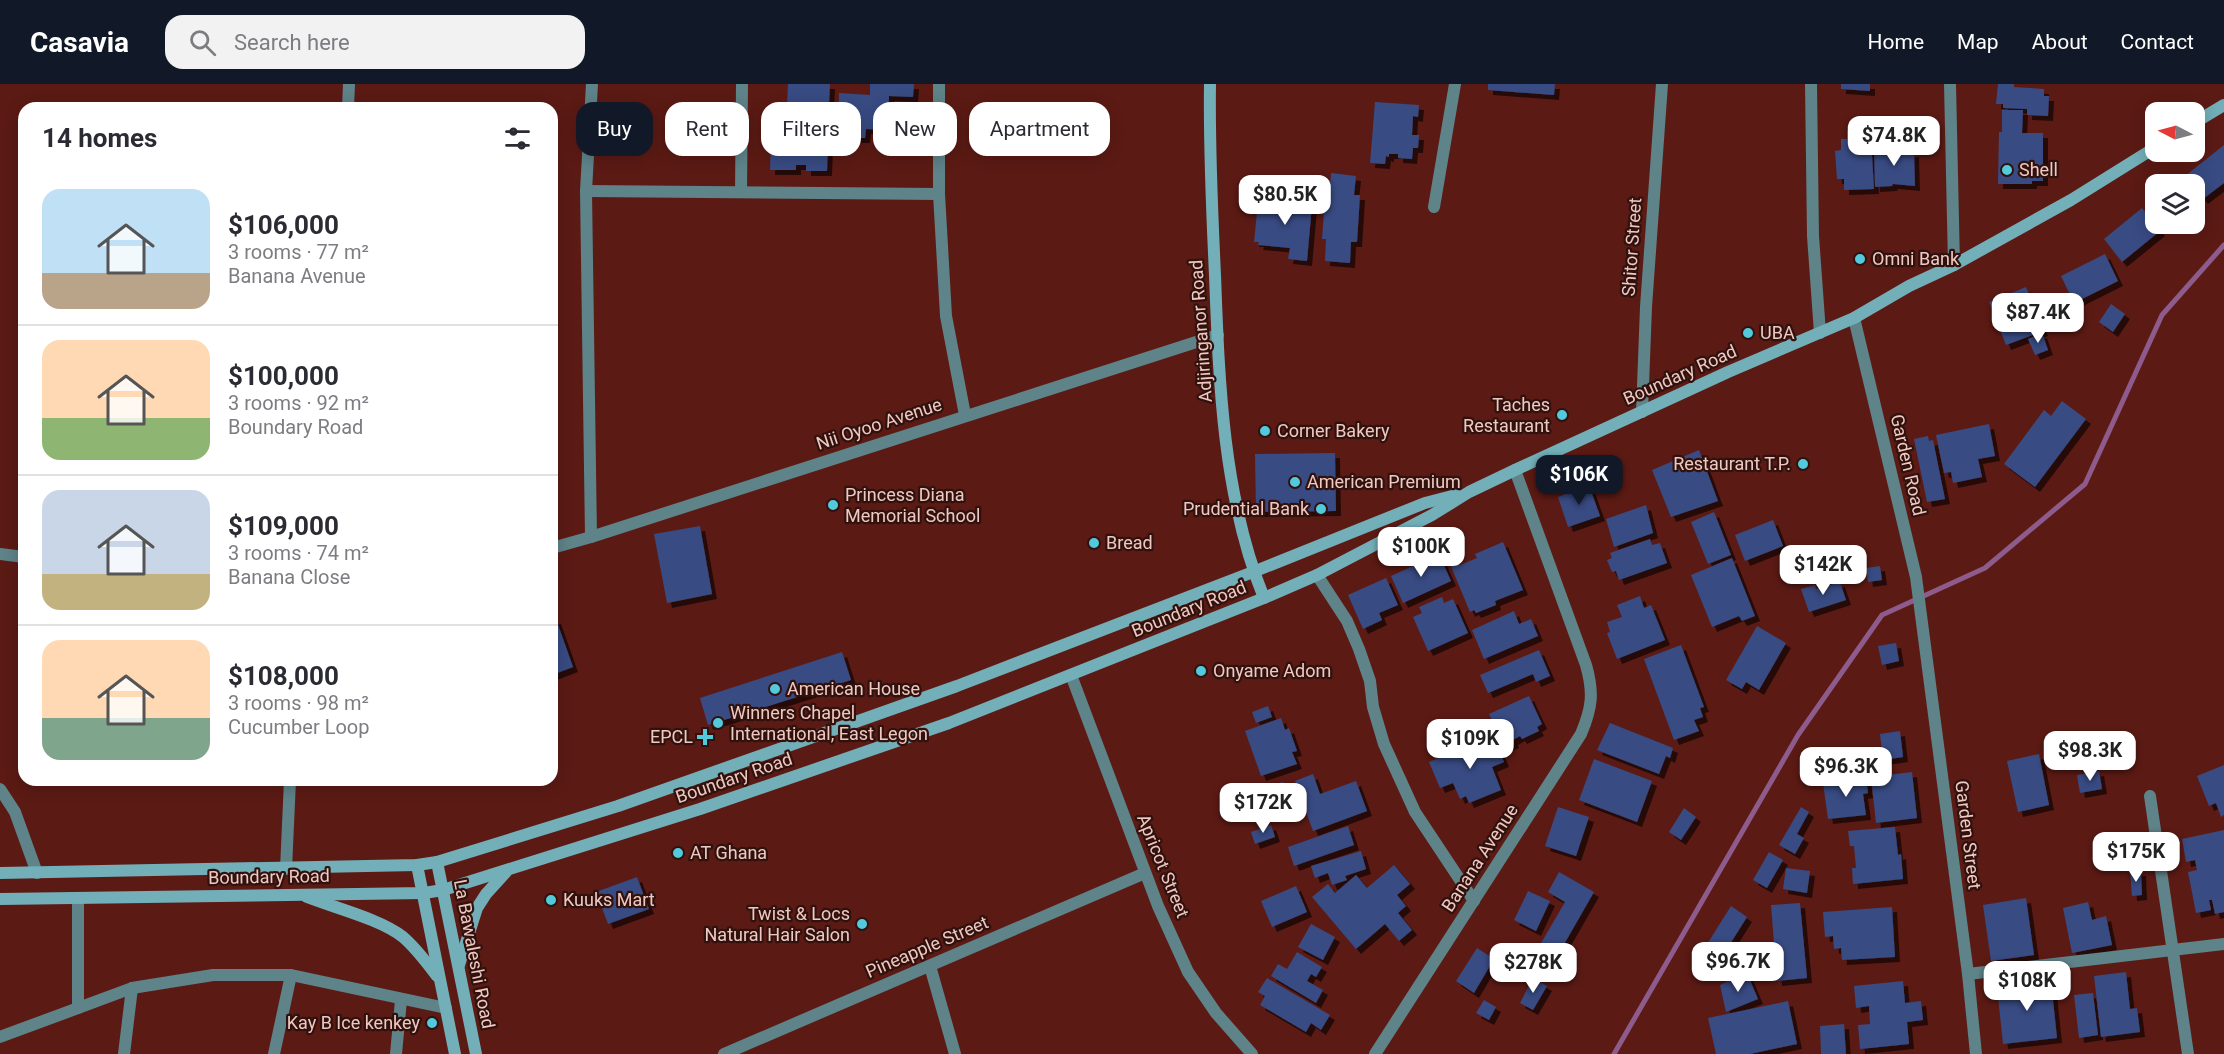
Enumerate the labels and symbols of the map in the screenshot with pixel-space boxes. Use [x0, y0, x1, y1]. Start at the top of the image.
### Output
north arrow [2145, 102, 2205, 162]
pin: $74.8K [1845, 116, 1943, 167]
place label: Shell [2019, 159, 2058, 180]
marker: Shell [2000, 163, 2014, 177]
pin: $80.5K [1236, 175, 1334, 226]
street label: Shitor Street [1618, 197, 1645, 297]
place label: Omni Bank [1872, 248, 1960, 269]
marker: Omni Bank [1853, 252, 1867, 266]
street label: Adjiringanor Road [1185, 259, 1216, 403]
pin: $87.4K [1989, 293, 2087, 344]
place label: UBA [1760, 322, 1795, 343]
marker: UBA [1741, 326, 1755, 340]
street label: Boundary Road [1620, 340, 1740, 409]
street label: Nii Oyoo Avenue [813, 393, 944, 454]
place label: Taches Restaurant [1463, 394, 1550, 436]
marker: Taches Restaurant [1555, 408, 1569, 422]
street label: Garden Road [1887, 412, 1930, 518]
place label: Corner Bakery [1277, 420, 1390, 441]
marker: Corner Bakery [1258, 424, 1272, 438]
place label: Restaurant T.P. [1673, 453, 1791, 474]
pin: $106K [1537, 455, 1621, 506]
marker: Restaurant T.P. [1796, 457, 1810, 471]
place label: American Premium [1307, 471, 1461, 492]
marker: American Premium [1288, 475, 1302, 489]
place label: Princess Diana Memorial School [845, 484, 980, 526]
marker: Princess Diana Memorial School [826, 498, 840, 512]
place label: Prudential Bank [1183, 498, 1310, 519]
marker: Prudential Bank [1314, 502, 1328, 516]
pin: $100K [1379, 527, 1463, 578]
place label: Bread [1106, 532, 1153, 553]
marker: Bread [1087, 536, 1101, 550]
pin: $142K [1781, 545, 1865, 596]
street label: Boundary Road [1128, 576, 1249, 641]
place label: Onyame Adom [1213, 660, 1331, 681]
marker: Onyame Adom [1194, 664, 1208, 678]
place label: American House [787, 678, 920, 699]
marker: American House [768, 682, 782, 696]
place label: Winners Chapel International, East Legon [730, 702, 928, 744]
marker: Winners Chapel International, East Legon [711, 716, 725, 730]
pin: $109K [1428, 719, 1512, 770]
place label: EPCL [650, 726, 693, 747]
marker: EPCL [698, 730, 712, 744]
pin: $98.3K [2041, 731, 2139, 782]
pin: $96.3K [1797, 747, 1895, 798]
street label: Boundary Road [673, 748, 795, 807]
street label: Garden Street [1951, 779, 1986, 891]
pin: $172K [1221, 783, 1305, 834]
street label: Banana Avenue [1437, 800, 1522, 915]
street label: Apricot Street [1133, 811, 1194, 921]
pin: $175K [2094, 832, 2178, 883]
place label: AT Ghana [690, 842, 767, 863]
marker: AT Ghana [671, 846, 685, 860]
street label: Boundary Road [208, 865, 330, 888]
street label: La Bawaleshi Road [450, 878, 499, 1030]
place label: Kuuks Mart [563, 889, 655, 910]
marker: Kuuks Mart [544, 893, 558, 907]
place label: Twist & Locs Natural Hair Salon [705, 903, 850, 945]
street label: Pineapple Street [862, 911, 991, 982]
marker: Twist & Locs Natural Hair Salon [855, 917, 869, 931]
pin: $96.7K [1689, 942, 1787, 993]
pin: $278K [1491, 943, 1575, 994]
pin: $108K [1985, 961, 2069, 1012]
place label: Kay B Ice kenkey [287, 1012, 420, 1033]
marker: Kay B Ice kenkey [425, 1016, 439, 1030]

